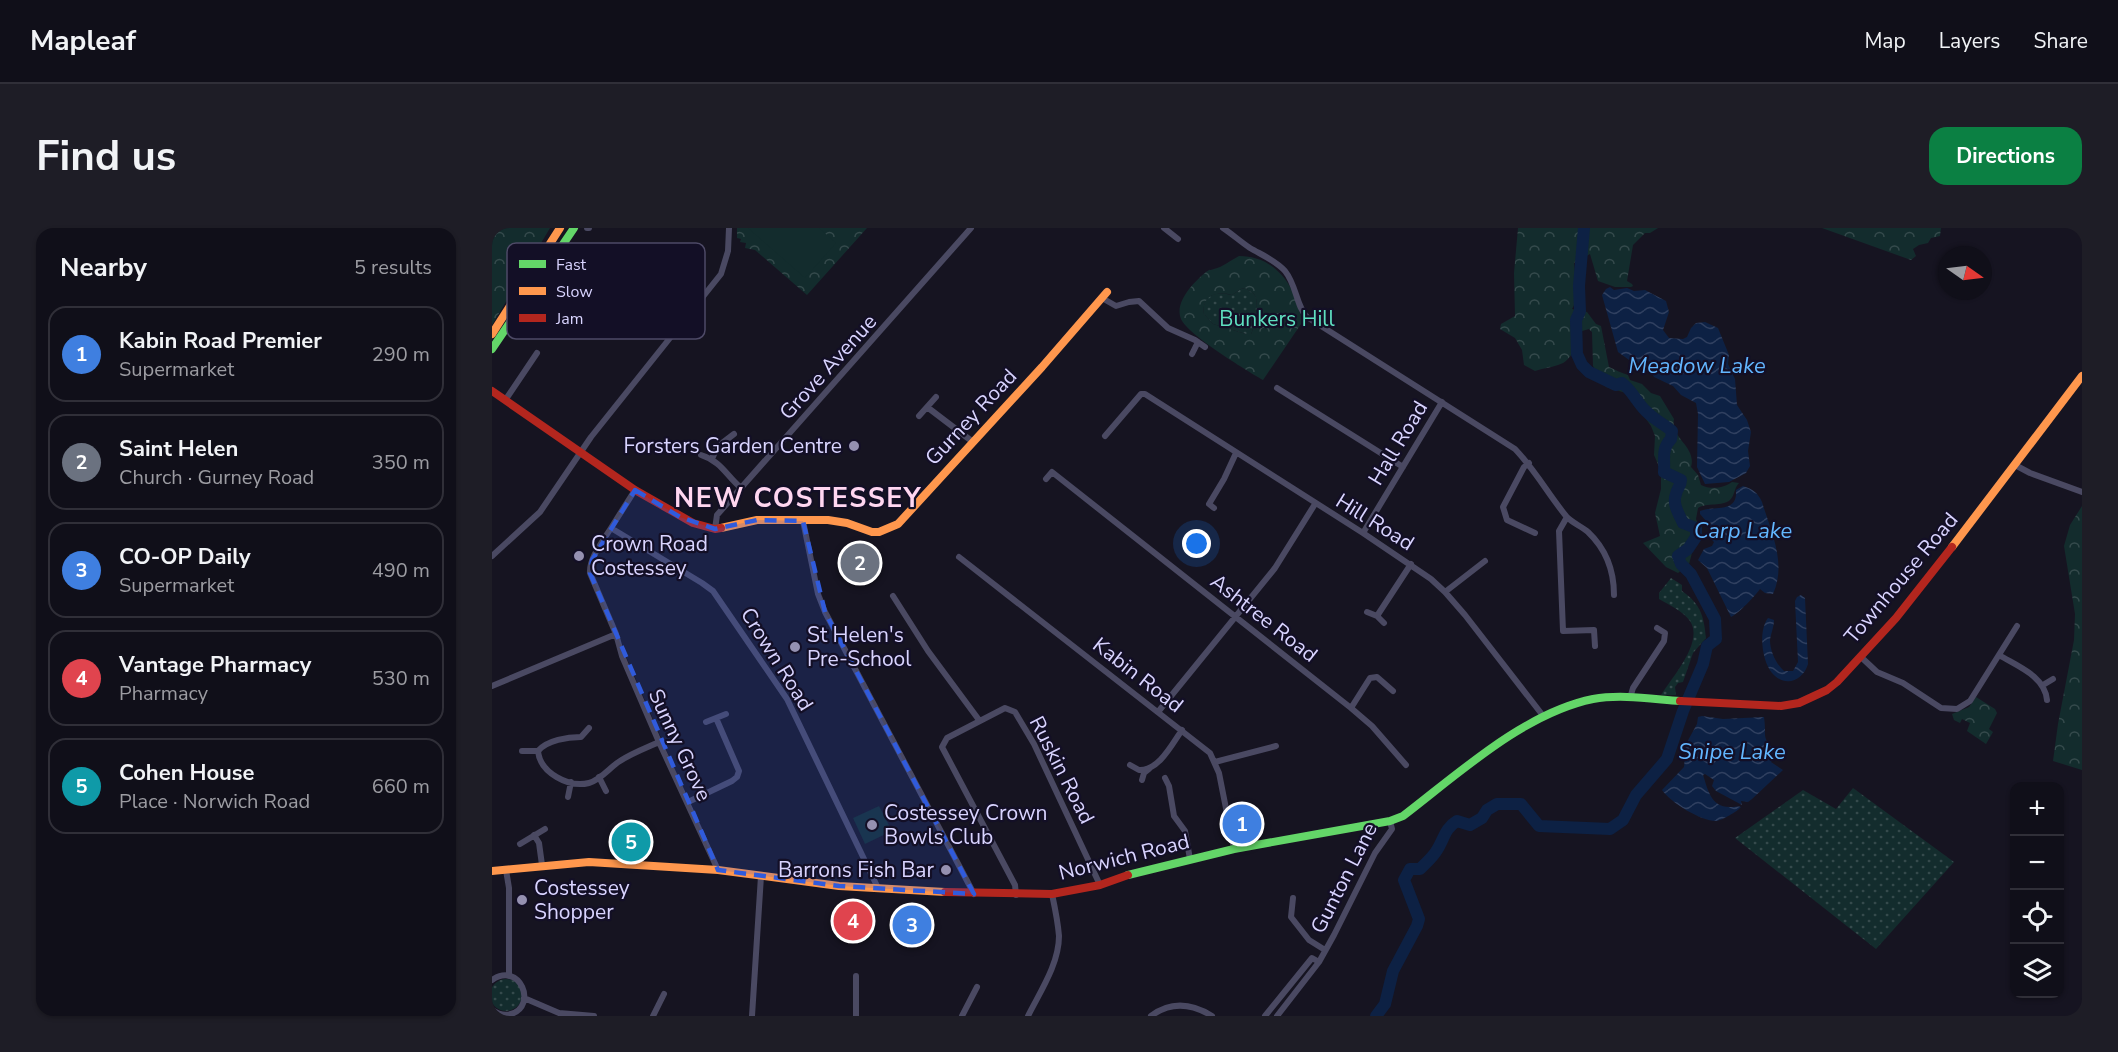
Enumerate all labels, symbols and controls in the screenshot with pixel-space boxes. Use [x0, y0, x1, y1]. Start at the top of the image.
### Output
text: Mapleaf [30, 22, 136, 60]
text: Map [1864, 27, 1906, 55]
text: Layers [1939, 27, 2000, 55]
text: Share [2033, 27, 2088, 55]
button: Directions [1929, 127, 2082, 185]
text: Find us [36, 128, 176, 185]
legend [507, 243, 705, 339]
north arrow [1938, 246, 1992, 300]
text: Nearby [60, 250, 147, 285]
text: 5 results [354, 254, 432, 281]
text: Fast [556, 254, 587, 276]
text: Slow [556, 281, 593, 303]
park label: Bunkers Hill [1219, 305, 1336, 333]
text: Jam [555, 308, 583, 330]
street label: Grove Avenue [773, 308, 883, 426]
text: Kabin Road Premier [119, 326, 322, 356]
text: 1 [76, 341, 88, 368]
text: 290 m [372, 341, 430, 368]
water label: Meadow Lake [1628, 351, 1766, 381]
text: Supermarket [119, 356, 234, 383]
street label: Gurney Road [919, 363, 1023, 471]
street label: Hall Road [1362, 396, 1434, 490]
place label: Forsters Garden Centre [624, 432, 842, 460]
text: Saint Helen [119, 434, 238, 464]
marker: Forsters Garden Centre [847, 439, 861, 453]
text: 2 [76, 449, 88, 476]
text: 350 m [372, 449, 430, 476]
text: Church · Gurney Road [119, 464, 314, 491]
district label: NEW COSTESSEY [674, 480, 922, 517]
street label: Hill Road [1330, 487, 1420, 557]
street label: Townhouse Road [1838, 507, 1964, 649]
water label: Carp Lake [1694, 516, 1793, 546]
your location [1182, 529, 1211, 558]
place label: Crown Road Costessey [591, 530, 708, 582]
pin: 2 [840, 540, 880, 586]
text: CO-OP Daily [119, 542, 251, 572]
marker: Crown Road Costessey [572, 549, 586, 563]
text: 3 [76, 557, 88, 584]
text: 490 m [372, 557, 430, 584]
street label: Ashtree Road [1205, 567, 1323, 669]
text: Supermarket [119, 572, 234, 599]
street label: Crown Road [734, 602, 820, 716]
place label: St Helen's Pre-School [807, 621, 912, 673]
street label: Kabin Road [1087, 631, 1189, 719]
marker: St Helen's Pre-School [788, 640, 802, 654]
text: Vantage Pharmacy [119, 650, 311, 680]
text: 4 [76, 665, 88, 692]
text: 530 m [372, 665, 430, 692]
text: Pharmacy [119, 680, 208, 707]
street label: Sunny Grove [642, 684, 718, 806]
street label: Ruskin Road [1023, 711, 1101, 829]
water label: Snipe Lake [1678, 737, 1786, 767]
text: Cohen House [119, 758, 255, 788]
text: 5 [76, 773, 88, 800]
text: 660 m [372, 773, 430, 800]
map controls [2010, 782, 2064, 998]
button: + [2010, 782, 2064, 836]
text: Place · Norwich Road [119, 788, 310, 815]
place label: Costessey Crown Bowls Club [884, 799, 1048, 851]
pin: 1 [1222, 802, 1262, 846]
marker: Costessey Crown Bowls Club [865, 818, 879, 832]
street label: Gunton Lane [1304, 818, 1384, 938]
pin: 5 [612, 820, 650, 864]
street label: Norwich Road [1056, 827, 1192, 887]
button: − [2010, 836, 2064, 890]
place label: Barrons Fish Bar [778, 856, 934, 884]
marker: Barrons Fish Bar [939, 863, 953, 877]
place label: Costessey Shopper [534, 874, 630, 926]
button: locate [2010, 890, 2064, 944]
marker: Costessey Shopper [515, 893, 529, 907]
pin: 4 [834, 898, 872, 944]
pin: 3 [892, 902, 932, 948]
button: layers [2010, 944, 2064, 998]

